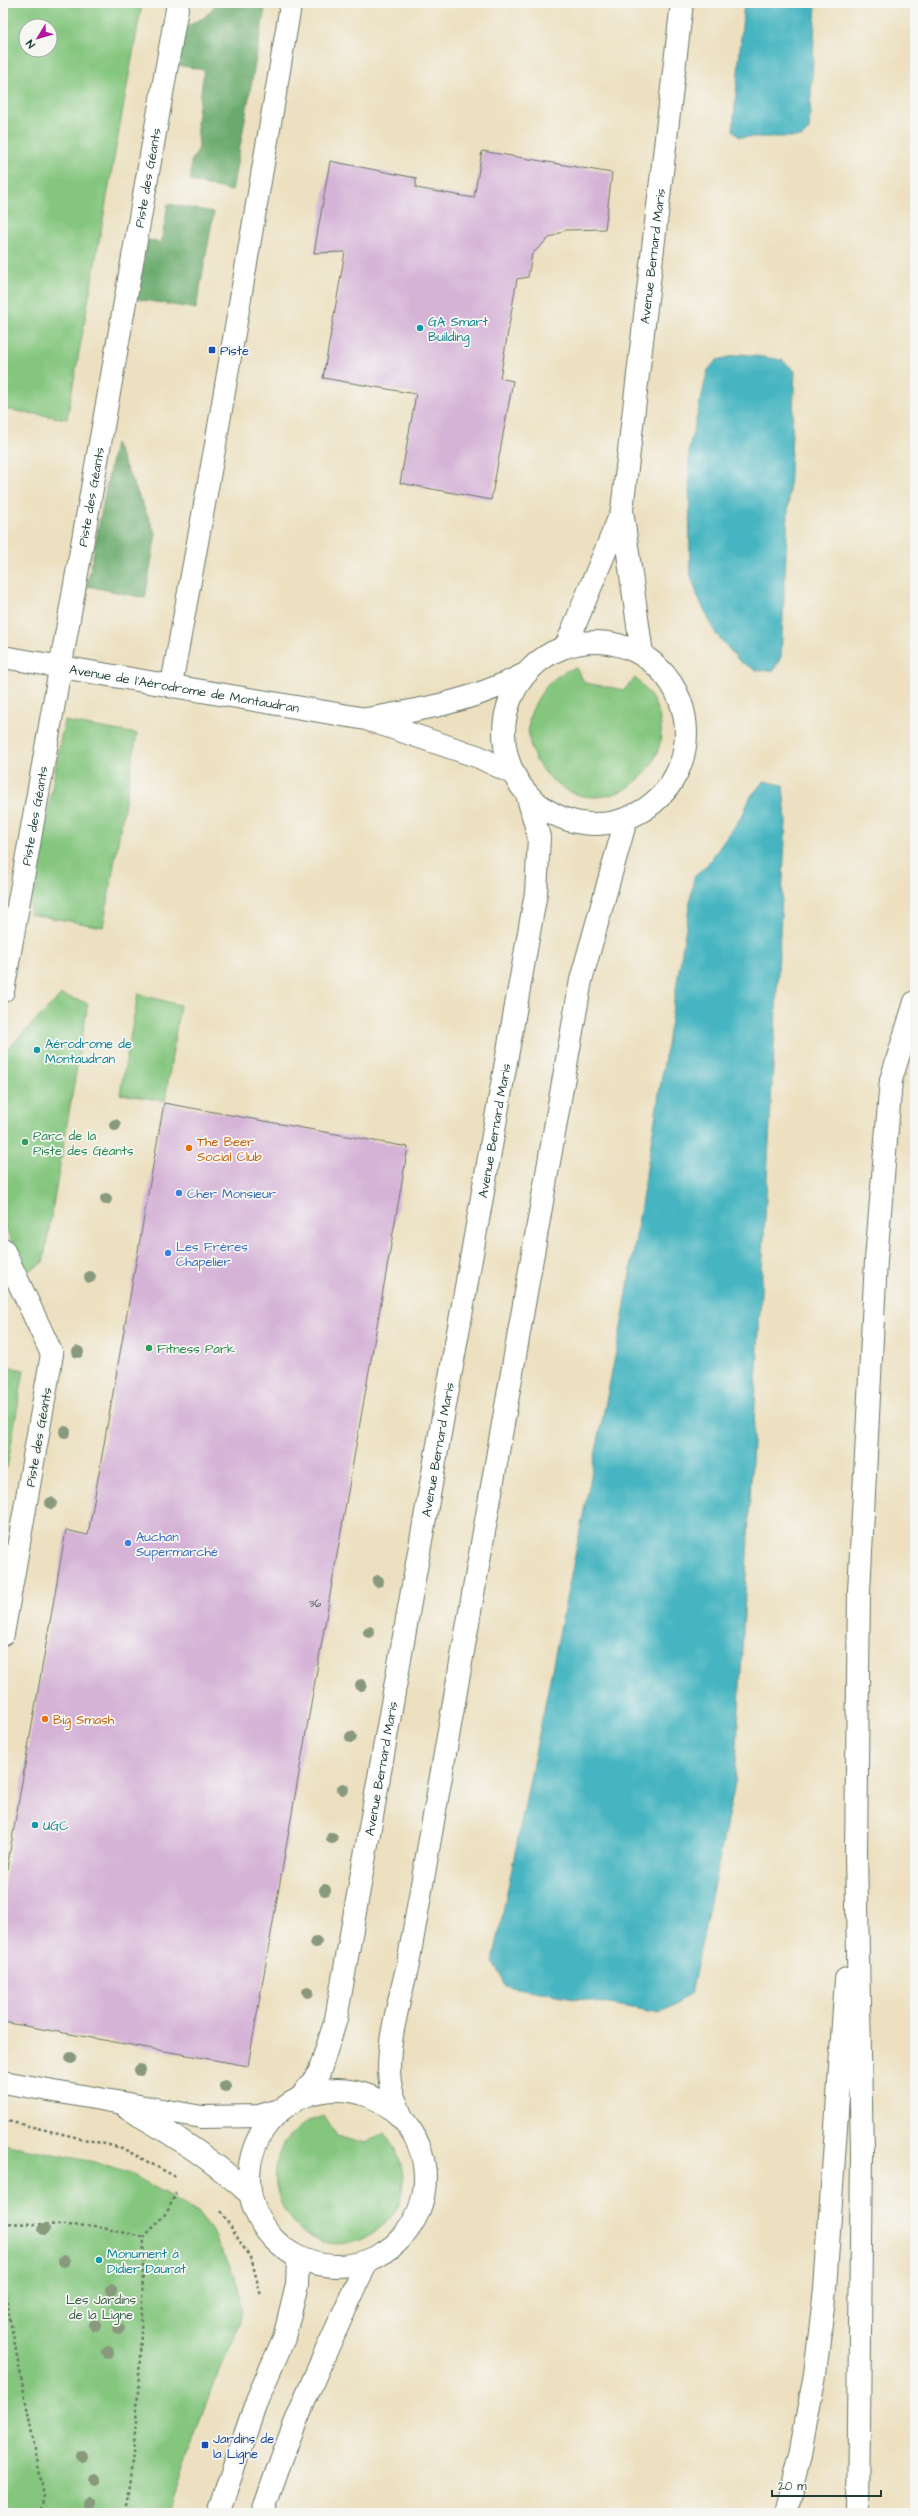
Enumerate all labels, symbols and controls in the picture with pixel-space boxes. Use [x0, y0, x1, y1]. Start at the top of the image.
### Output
north arrow [18, 18, 58, 58]
text: N [22, 36, 39, 51]
street label: Piste des Géants [130, 126, 166, 229]
street label: Avenue Bernard Maris [636, 187, 670, 325]
place label: GA Smart Building [428, 313, 489, 347]
marker: GA Smart Building [415, 323, 425, 333]
place label: Piste [220, 342, 249, 360]
marker: Piste [207, 345, 217, 355]
street label: Piste des Géants [74, 445, 109, 548]
street label: Avenue de l'Aérodrome de Montaudran [68, 660, 301, 718]
street label: Piste des Géants [17, 764, 53, 867]
place label: Aérodrome de Montaudran [45, 1035, 132, 1068]
marker: Aérodrome de Montaudran [32, 1045, 42, 1055]
street label: Avenue Bernard Maris [474, 1062, 516, 1199]
place label: Parc de la Piste des Géants [33, 1127, 134, 1160]
place label: The Beer Social Club [197, 1133, 263, 1166]
marker: Parc de la Piste des Géants [20, 1137, 30, 1147]
marker: The Beer Social Club [184, 1143, 194, 1153]
place label: Cher Monsieur [187, 1185, 276, 1203]
marker: Cher Monsieur [174, 1188, 184, 1198]
place label: Les Frères Chapelier [176, 1238, 248, 1271]
marker: Les Frères Chapelier [163, 1248, 173, 1258]
place label: Fitness Park [157, 1340, 235, 1358]
marker: Fitness Park [144, 1343, 154, 1353]
street label: Avenue Bernard Maris [417, 1381, 459, 1518]
street label: Piste des Géants [21, 1386, 57, 1488]
place label: Auchan Supermarché [136, 1528, 218, 1561]
marker: Auchan Supermarché [123, 1538, 133, 1548]
house number: 36 [309, 1596, 321, 1611]
street label: Avenue Bernard Maris [361, 1700, 402, 1837]
place label: Big Smash [53, 1711, 115, 1730]
marker: Big Smash [40, 1714, 50, 1724]
place label: UGC [43, 1817, 69, 1835]
marker: UGC [30, 1820, 40, 1830]
place label: Monument à Didier Daurat [107, 2245, 187, 2278]
marker: Monument à Didier Daurat [94, 2255, 104, 2265]
park label: Les Jardins de la Ligne [66, 2291, 137, 2325]
place label: Jardins de la Ligne [213, 2430, 274, 2464]
marker: Jardins de la Ligne [200, 2440, 210, 2450]
scale bar [772, 2472, 881, 2498]
text: 20 m [778, 2478, 807, 2495]

